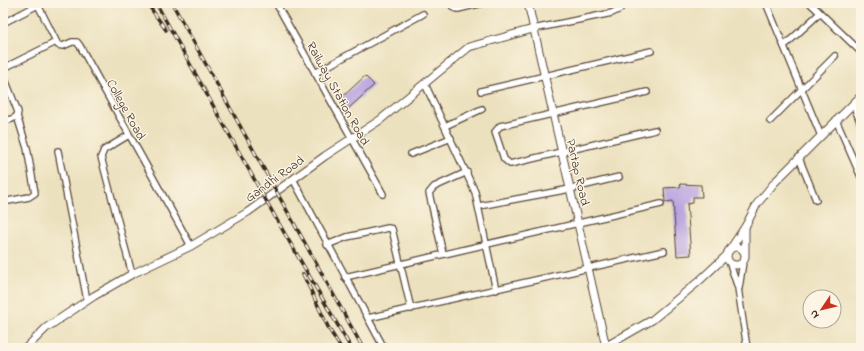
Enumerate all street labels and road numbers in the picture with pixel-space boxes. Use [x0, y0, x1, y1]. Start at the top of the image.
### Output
street label: Railway Station Road [300, 38, 374, 150]
street label: College Road [100, 76, 151, 145]
street label: Partap Road [561, 137, 595, 208]
street label: Gandhi Road [241, 151, 309, 207]

